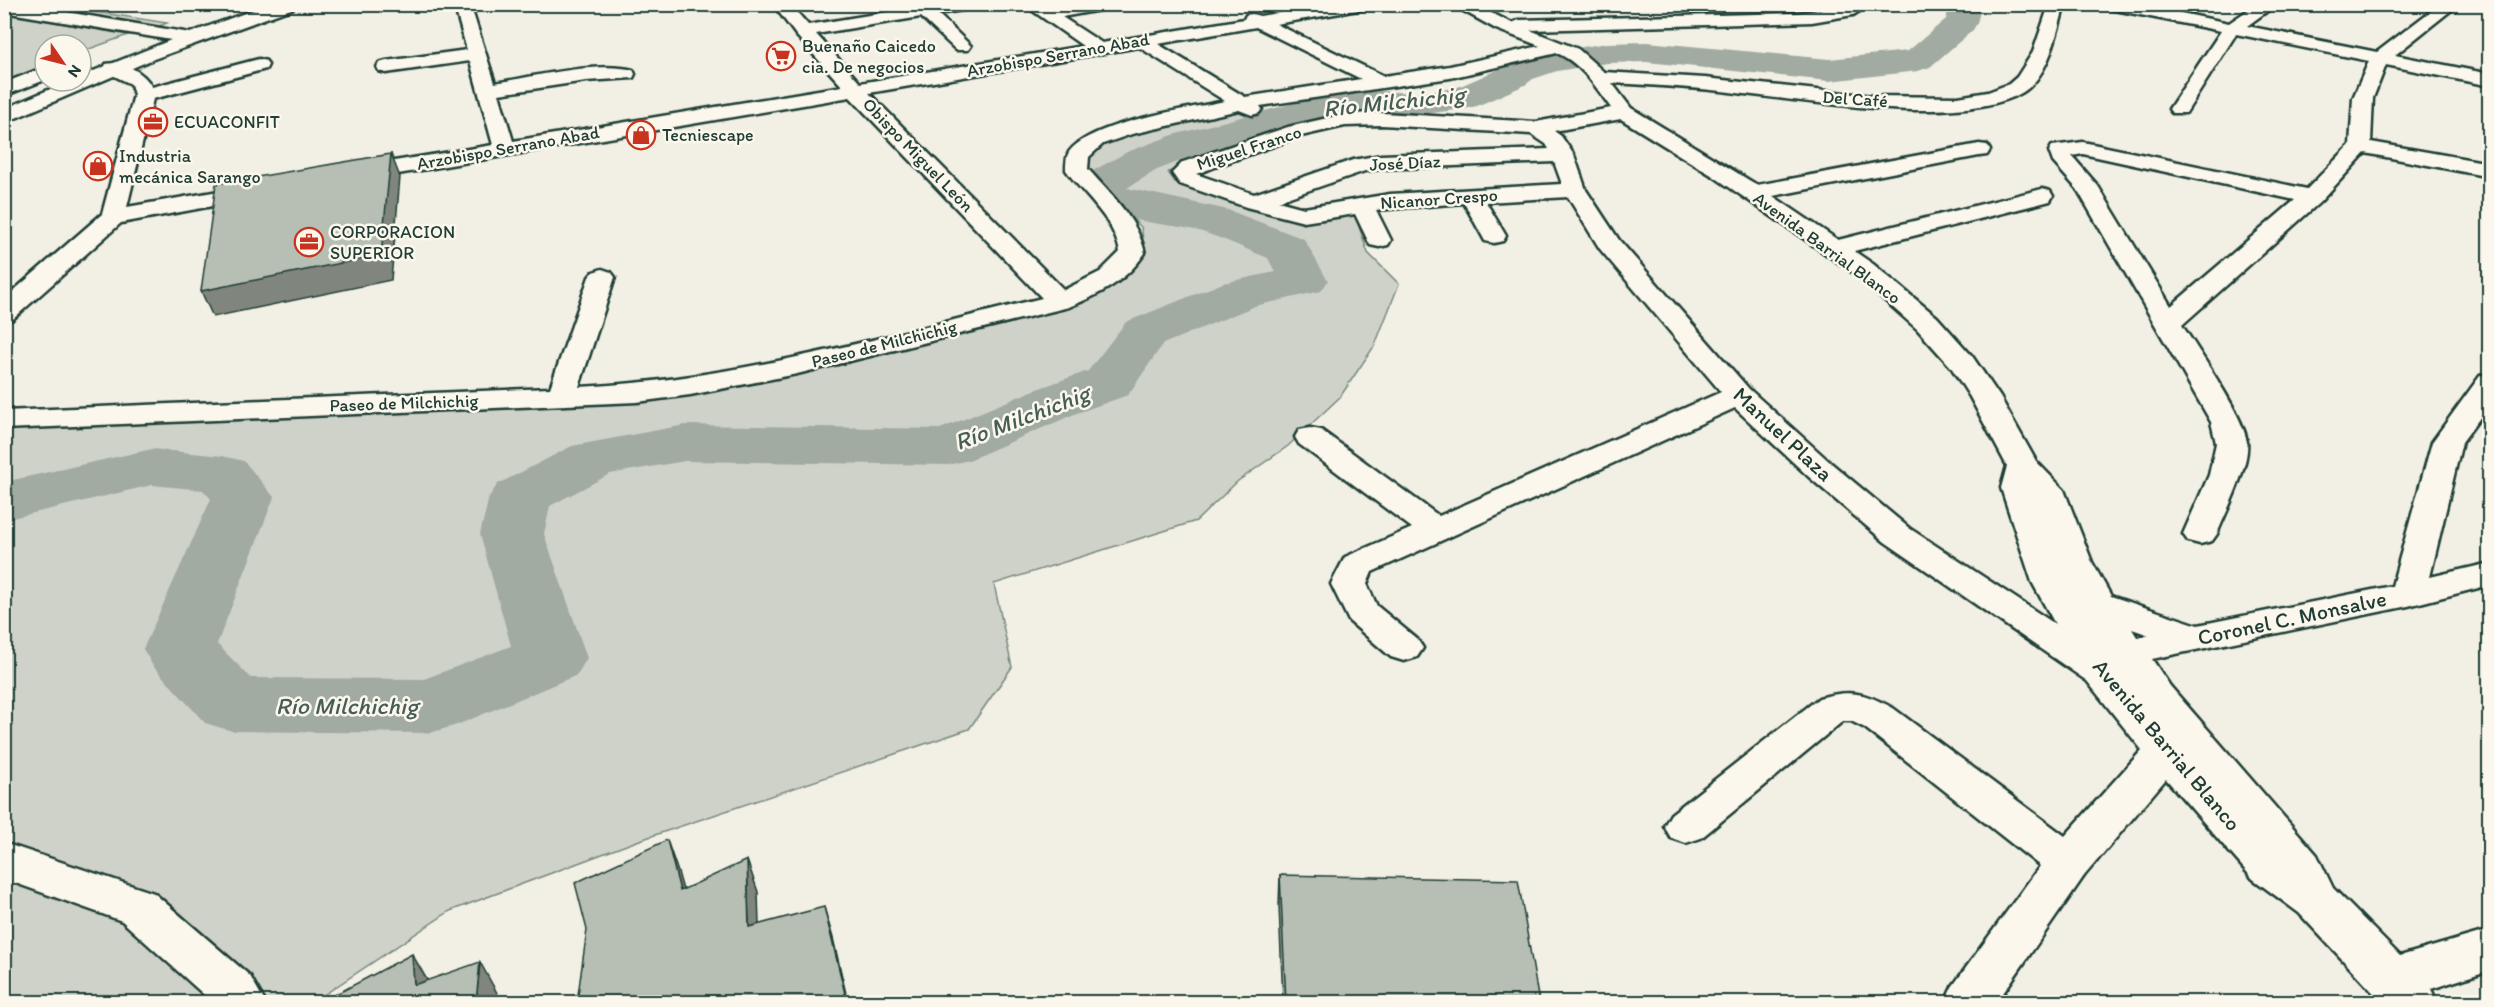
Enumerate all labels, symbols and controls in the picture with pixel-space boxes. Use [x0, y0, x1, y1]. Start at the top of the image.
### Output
street label: Arzobispo Serrano Abad [965, 28, 1151, 82]
north arrow [33, 33, 93, 93]
place label: Buenaño Caicedo cia. De negocios [802, 35, 936, 78]
supermarket icon: Buenaño Caicedo cia. De negocios [765, 40, 797, 72]
text: N [64, 61, 86, 81]
water label: Río Milchichig [1322, 79, 1469, 123]
street label: Del Café [1822, 86, 1888, 112]
street label: Obispo Miguel León [858, 93, 978, 217]
office icon: ECUACONFIT [137, 106, 169, 138]
place label: ECUACONFIT [174, 111, 280, 133]
shop icon: Tecniescape [625, 119, 657, 151]
street label: Arzobispo Serrano Abad [415, 121, 601, 175]
street label: Miguel Franco [1194, 121, 1304, 175]
place label: Tecniescape [662, 124, 754, 146]
place label: Industria mecánica Sarango [119, 145, 261, 188]
shop icon: Industria mecánica Sarango [82, 150, 114, 182]
street label: José Díaz [1369, 150, 1441, 176]
street label: Nicanor Crespo [1379, 184, 1499, 214]
street label: Avenida Barrial Blanco [1749, 187, 1905, 309]
place label: CORPORACION SUPERIOR [330, 221, 455, 264]
office icon: CORPORACION SUPERIOR [293, 226, 325, 258]
street label: Paseo de Milchichig [809, 315, 960, 373]
water label: Río Milchichig [950, 377, 1096, 456]
street label: Manuel Plaza [1728, 381, 1839, 487]
street label: Paseo de Milchichig [329, 389, 480, 417]
street label: Coronel C. Monsalve [2195, 585, 2389, 651]
street label: Avenida Barrial Blanco [2087, 654, 2247, 836]
water label: Río Milchichig [276, 691, 421, 720]

